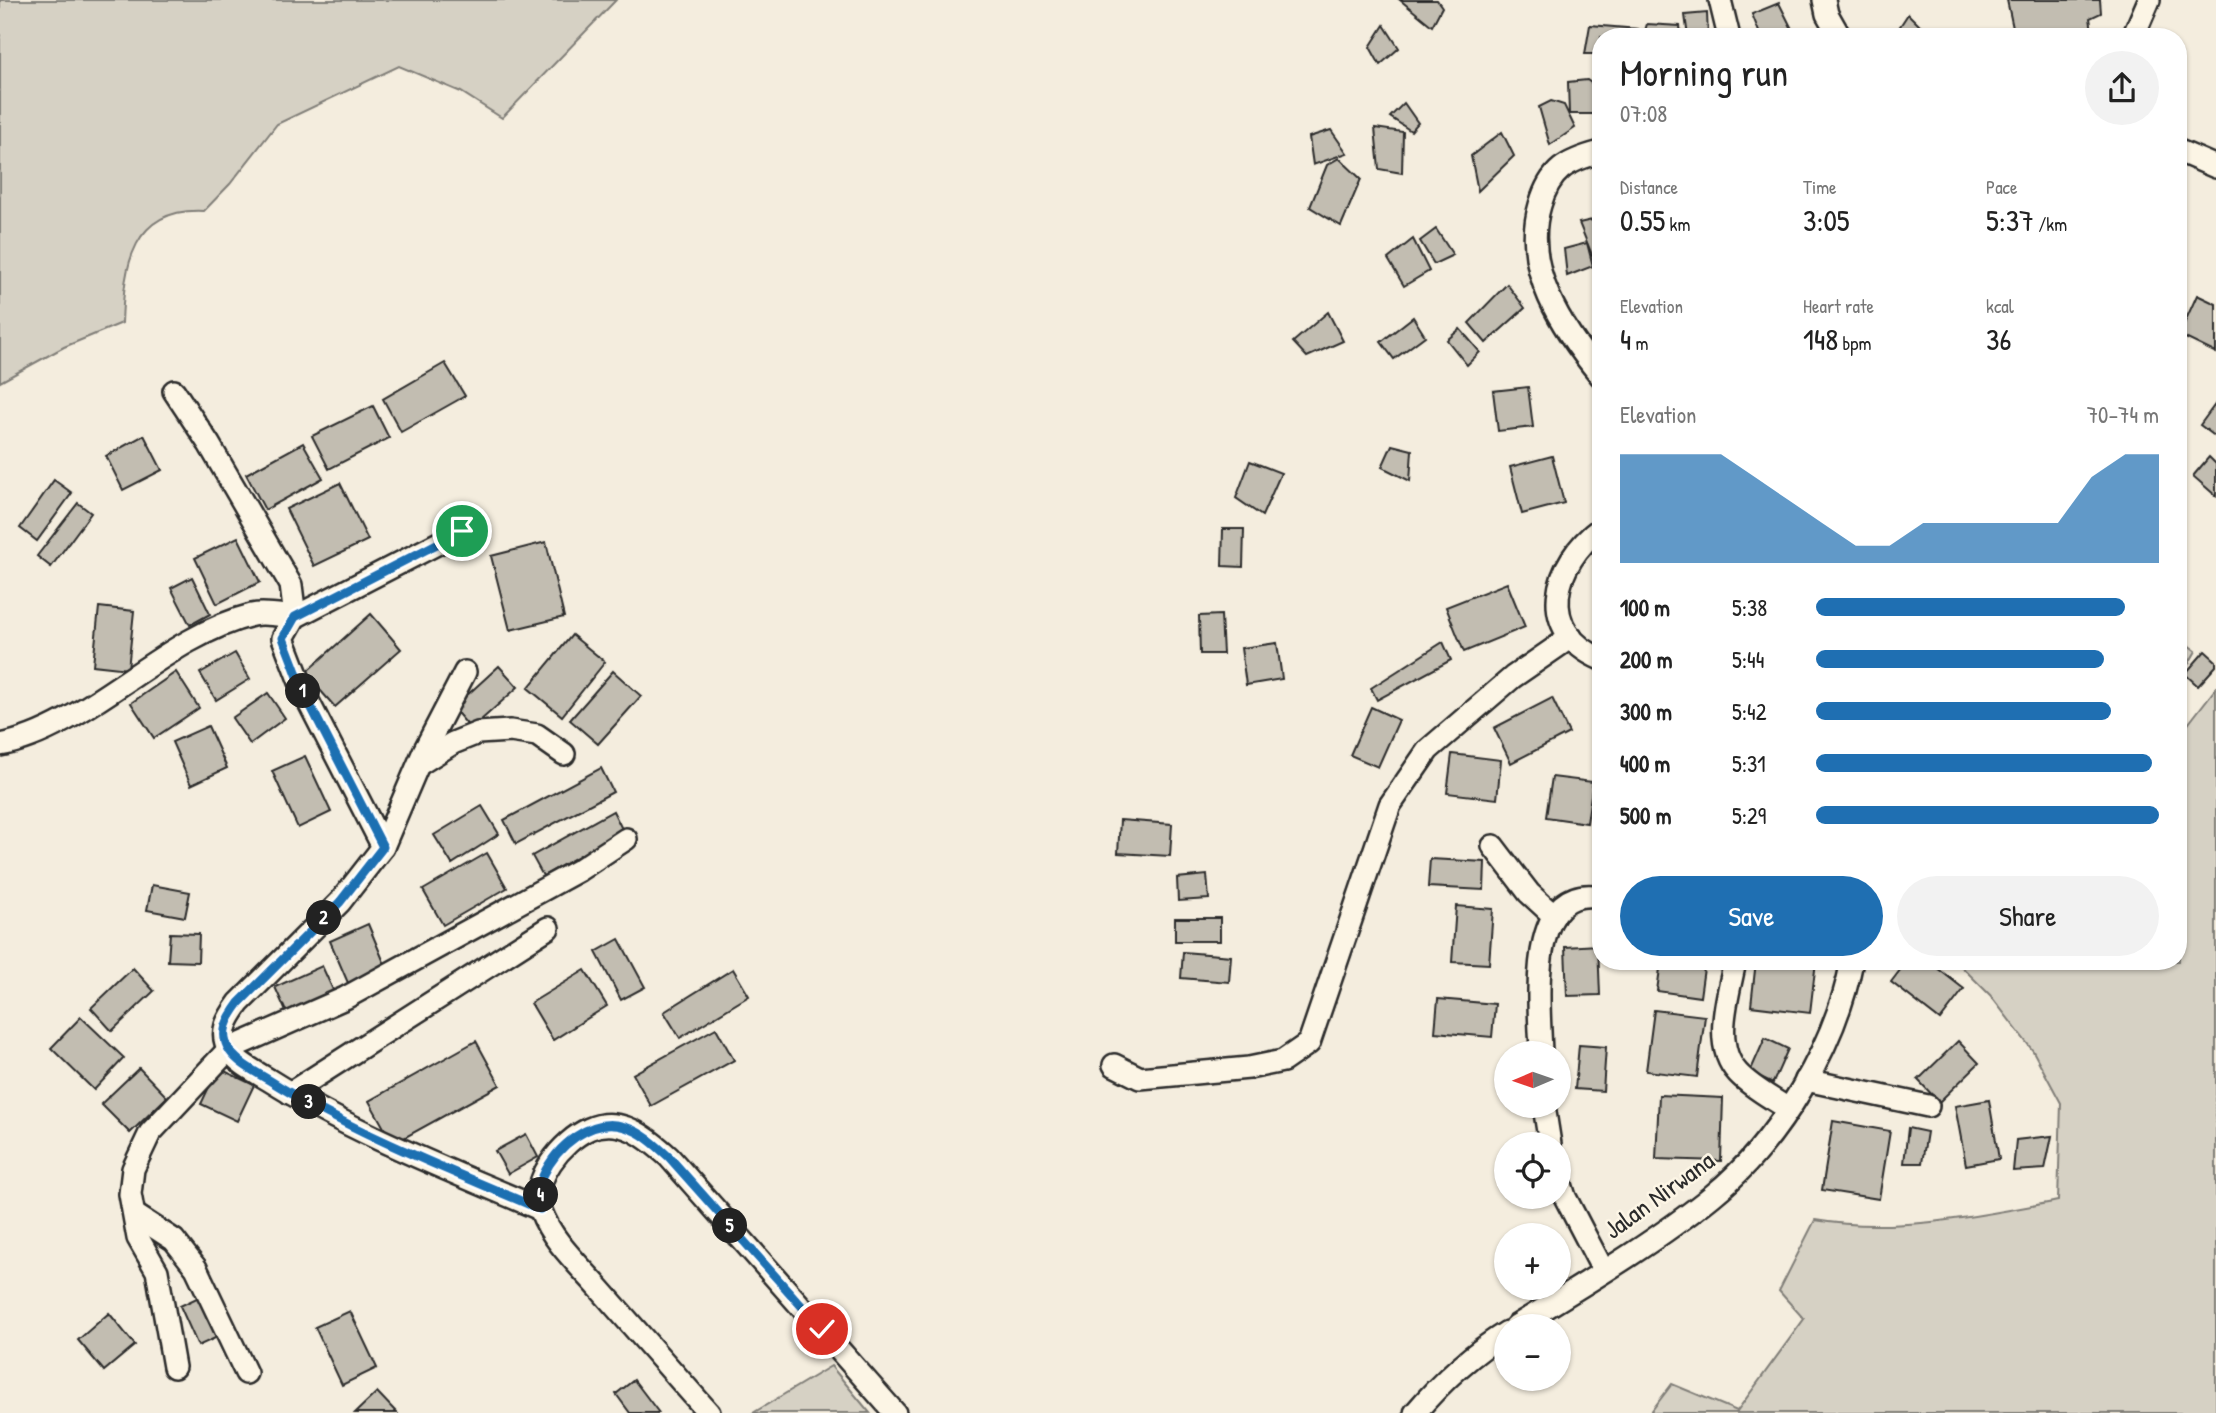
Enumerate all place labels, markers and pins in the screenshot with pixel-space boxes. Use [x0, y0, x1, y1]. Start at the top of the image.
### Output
pin [432, 501, 492, 561]
pin: 1 [286, 674, 320, 708]
pin: 2 [306, 900, 342, 936]
pin: 3 [292, 1084, 326, 1120]
pin: 4 [524, 1178, 558, 1212]
pin: 5 [712, 1208, 748, 1244]
pin [792, 1299, 852, 1359]

